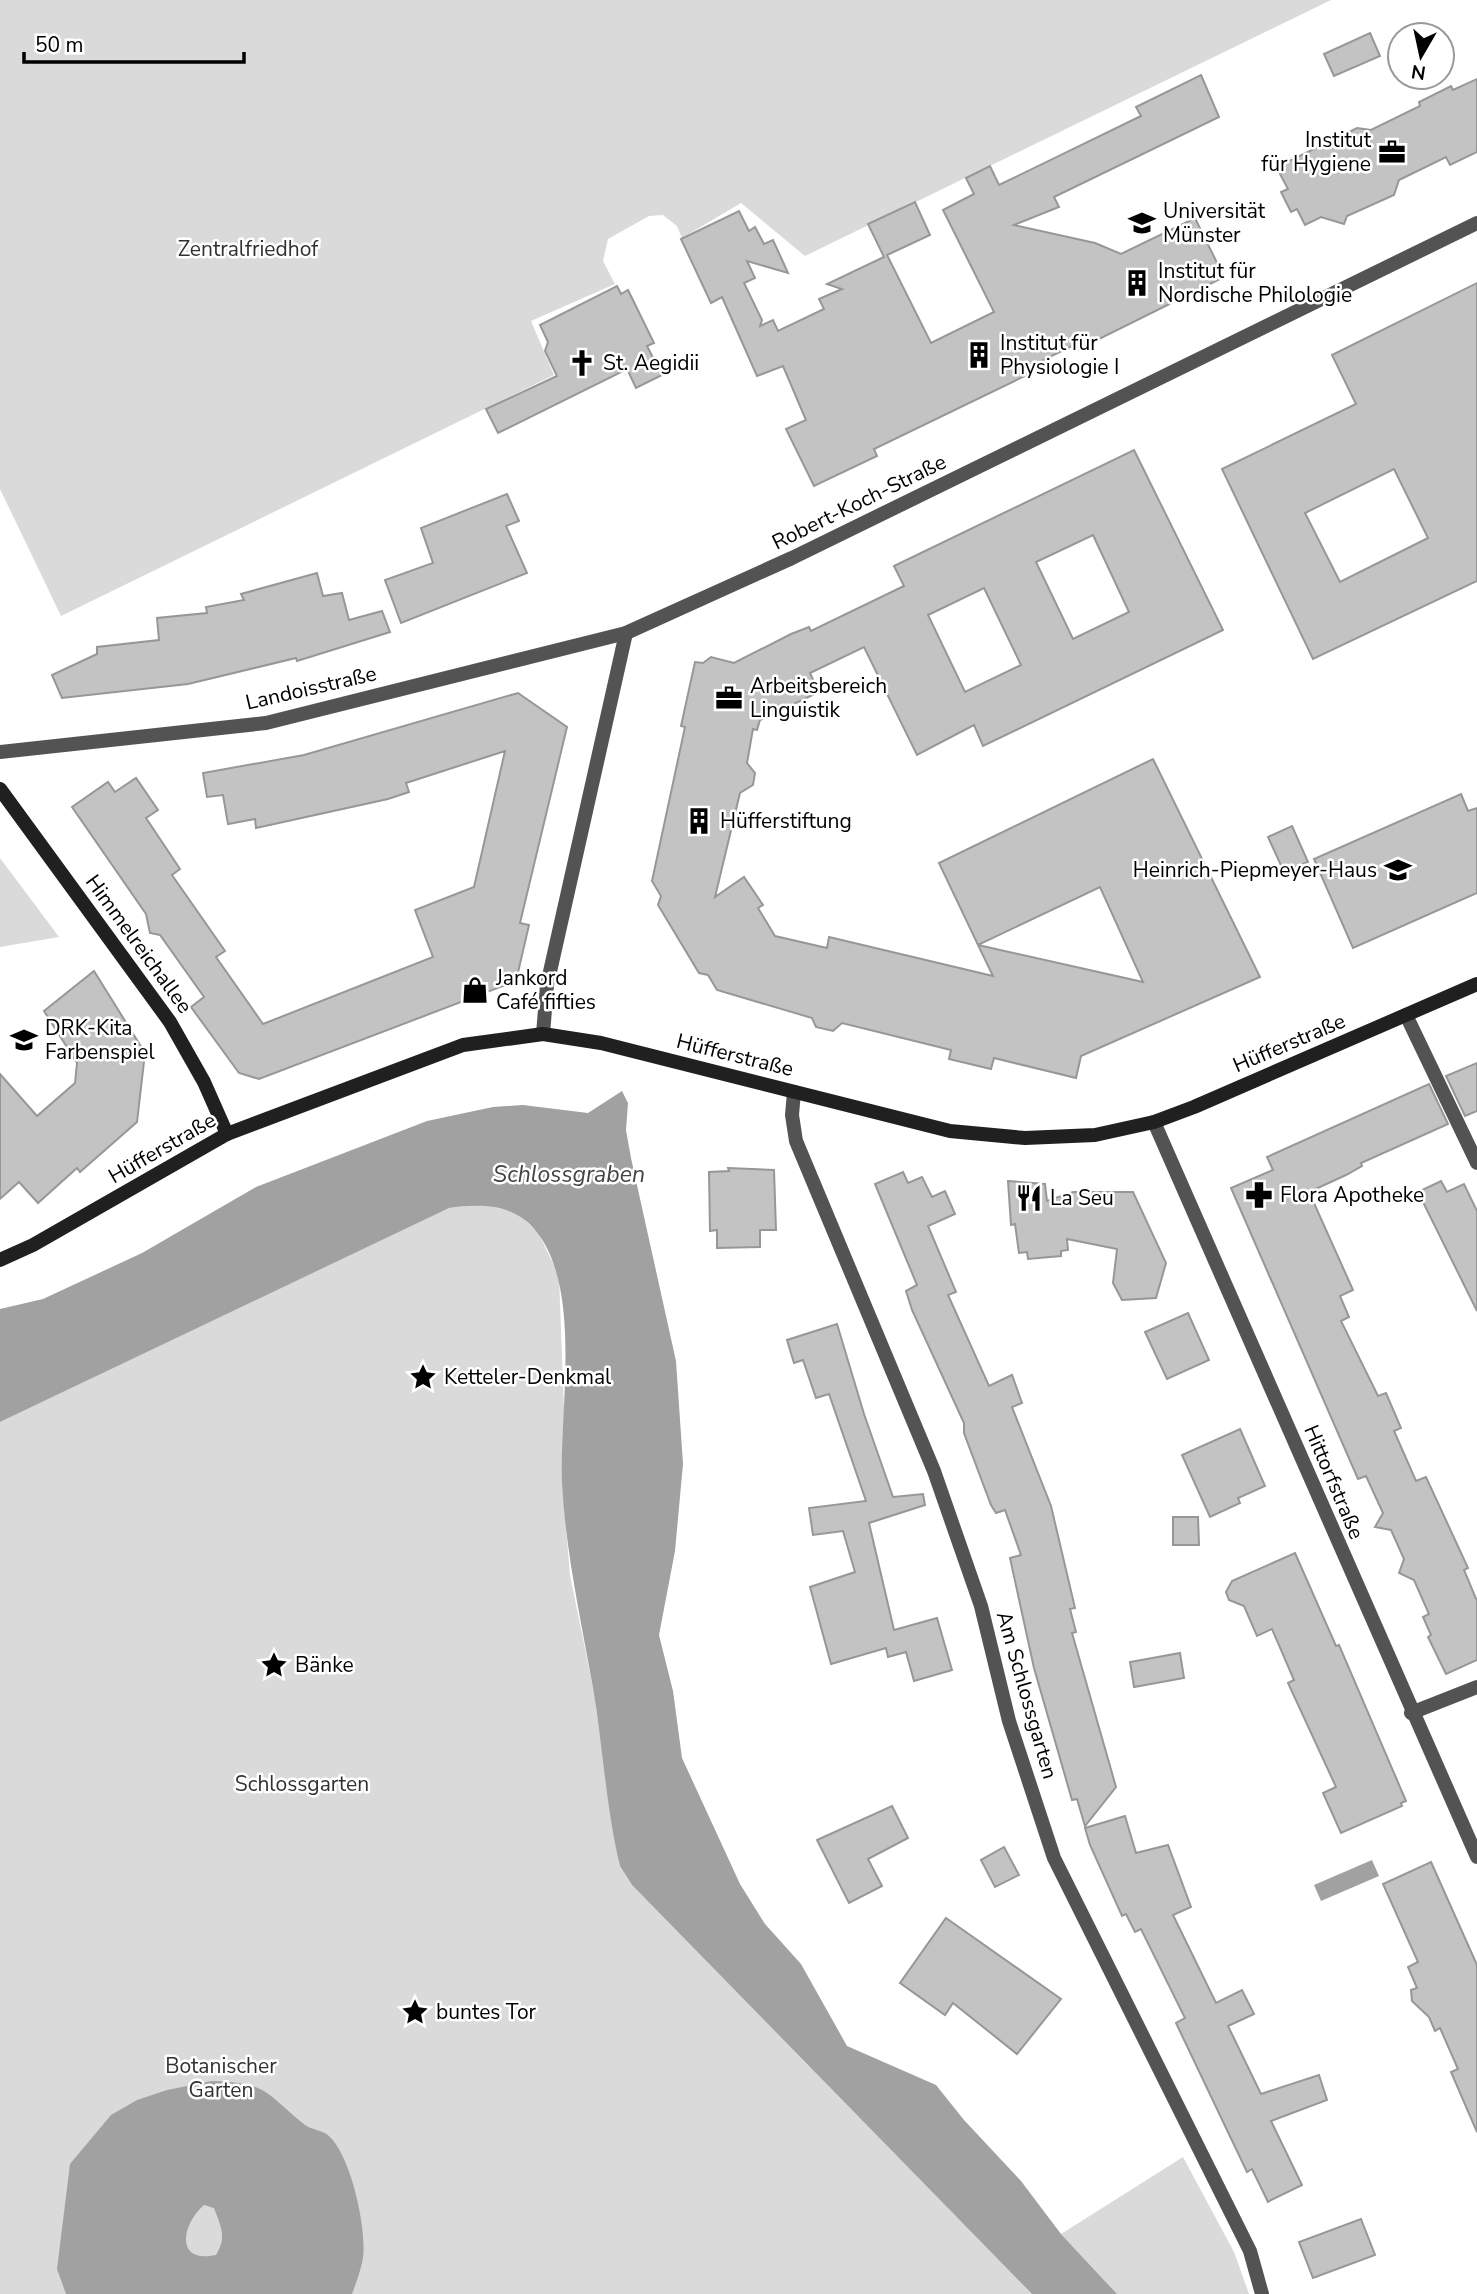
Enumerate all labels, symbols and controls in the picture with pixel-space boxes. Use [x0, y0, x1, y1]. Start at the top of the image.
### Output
scale bar [24, 21, 245, 65]
north arrow [1386, 21, 1456, 91]
text: 50 m [35, 31, 84, 59]
text: N [1409, 58, 1428, 86]
place label: Institut für Hygiene [1261, 126, 1372, 178]
office icon: Institut für Hygiene [1377, 137, 1407, 167]
place label: Universität Münster [1163, 197, 1266, 249]
school or university icon: Universität Münster [1127, 208, 1157, 238]
park label: Zentralfriedhof [178, 235, 319, 263]
place label: Institut für Nordische Philologie [1158, 257, 1352, 309]
building icon: Institut für Nordische Philologie [1122, 268, 1152, 298]
place label: Institut für Physiologie I [1000, 329, 1119, 381]
building icon: Institut für Physiologie I [964, 340, 994, 370]
church icon: St. Aegidii [567, 348, 597, 378]
place label: St. Aegidii [603, 349, 699, 377]
street label: Robert-Koch-Straße [767, 448, 951, 556]
street label: Landoisstraße [243, 659, 379, 717]
place label: Arbeitsbereich Linguistik [750, 672, 887, 724]
office icon: Arbeitsbereich Linguistik [714, 683, 744, 713]
building icon: Hüfferstiftung [684, 806, 714, 836]
place label: Hüfferstiftung [720, 807, 852, 835]
school or university icon: Heinrich-Piepmeyer-Haus [1383, 855, 1413, 885]
place label: Heinrich-Piepmeyer-Haus [1133, 856, 1377, 884]
street label: Himmelreichallee [79, 869, 199, 1019]
place label: Jankord Café fifties [495, 964, 596, 1016]
shop icon: Jankord Café fifties [460, 975, 490, 1005]
street label: Hüfferstraße [1228, 1007, 1350, 1079]
place label: DRK-Kita Farbenspiel [45, 1014, 155, 1066]
school or university icon: DRK-Kita Farbenspiel [9, 1025, 39, 1055]
street label: Hüfferstraße [674, 1027, 796, 1083]
street label: Hüfferstraße [103, 1106, 221, 1190]
water label: Schlossgraben [493, 1159, 645, 1190]
pharmacy icon: Flora Apotheke [1244, 1180, 1274, 1210]
place label: Flora Apotheke [1280, 1181, 1424, 1209]
restaurant icon: La Seu [1014, 1183, 1044, 1213]
place label: La Seu [1050, 1184, 1114, 1212]
place icon: Ketteler-Denkmal [408, 1362, 438, 1392]
place label: Ketteler-Denkmal [444, 1363, 612, 1391]
street label: Hittorfstraße [1297, 1420, 1371, 1544]
street label: Am Schlossgarten [990, 1608, 1064, 1782]
place icon: Bänke [259, 1650, 289, 1680]
place label: Bänke [295, 1651, 354, 1679]
park label: Schlossgarten [235, 1770, 369, 1798]
place icon: buntes Tor [400, 1997, 430, 2027]
place label: buntes Tor [436, 1998, 537, 2026]
park label: Botanischer Garten [165, 2052, 277, 2104]

